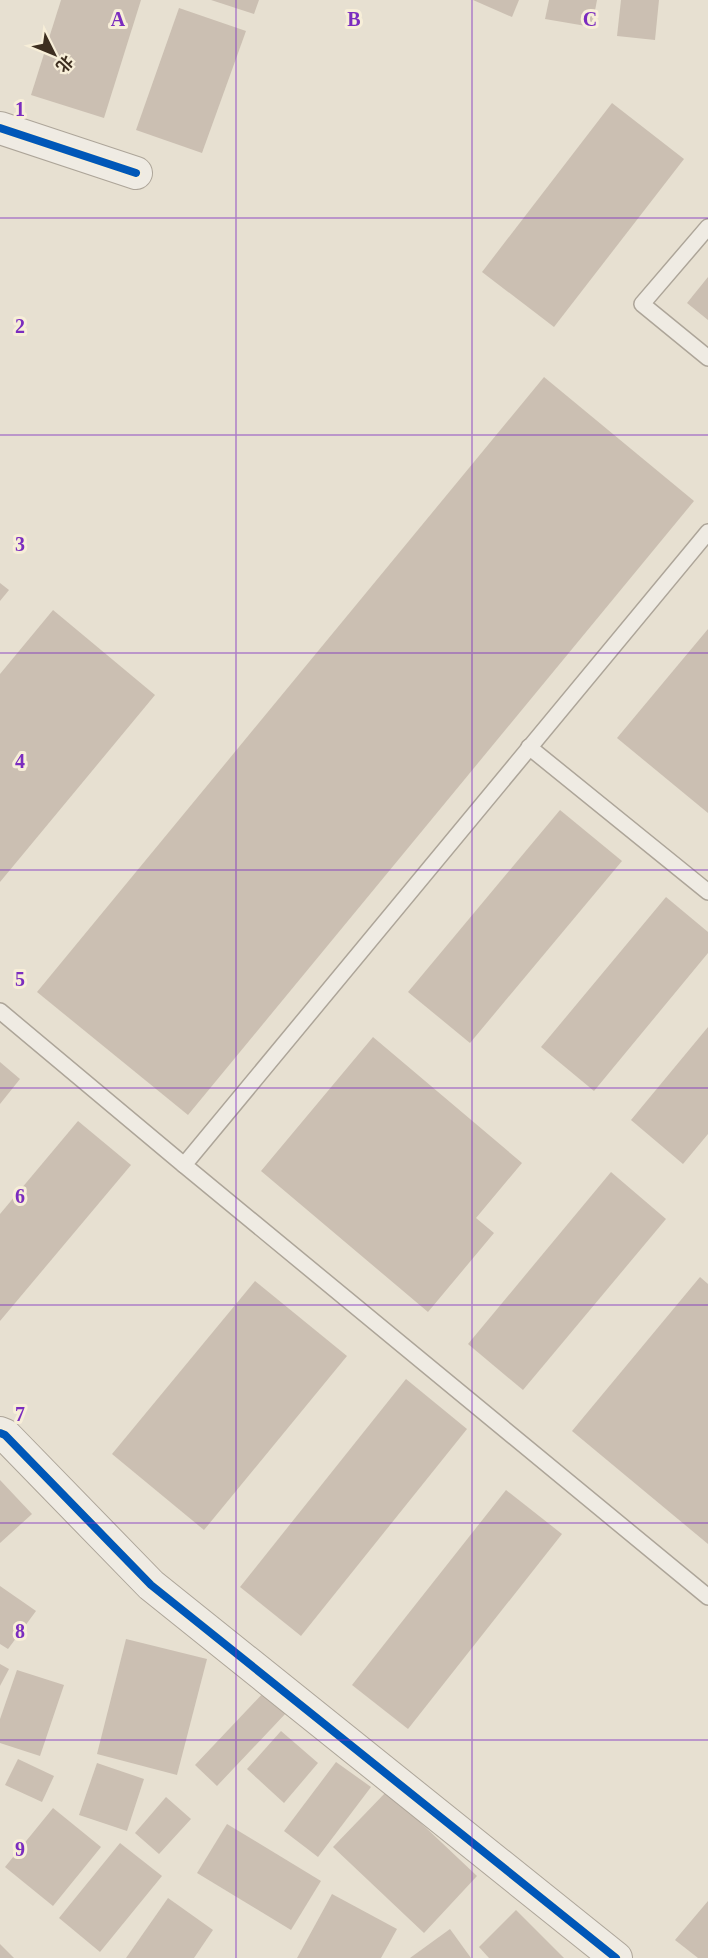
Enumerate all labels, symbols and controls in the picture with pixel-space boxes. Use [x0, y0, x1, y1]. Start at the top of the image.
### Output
text: A [111, 8, 126, 30]
text: B [347, 8, 361, 30]
text: C [583, 8, 597, 30]
north arrow [24, 24, 84, 84]
text: 北 [53, 52, 76, 76]
text: 1 [15, 98, 25, 120]
text: 2 [15, 315, 25, 337]
text: 3 [15, 533, 25, 555]
text: 4 [15, 750, 25, 772]
text: 5 [15, 968, 25, 990]
text: 6 [15, 1185, 25, 1207]
text: 7 [15, 1403, 25, 1425]
text: 8 [15, 1620, 25, 1642]
text: 9 [15, 1838, 25, 1860]

